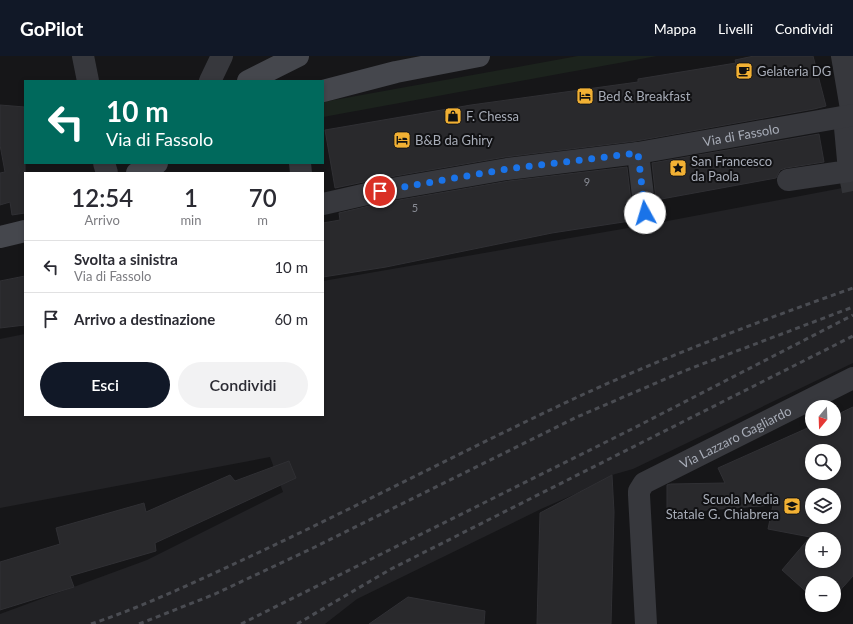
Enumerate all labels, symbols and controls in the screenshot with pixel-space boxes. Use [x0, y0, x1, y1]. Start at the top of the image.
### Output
text: GoPilot [20, 17, 83, 40]
text: Mappa [654, 20, 696, 37]
text: Livelli [718, 20, 753, 37]
text: Condividi [775, 20, 833, 37]
cafe icon: Gelateria DG [734, 61, 754, 81]
place label: Gelateria DG [757, 63, 831, 79]
hotel icon: Bed & Breakfast [575, 86, 595, 106]
place label: Bed & Breakfast [598, 88, 691, 104]
text: 10 m [106, 94, 169, 128]
icon: left [40, 96, 92, 148]
shop icon: F. Chessa [443, 106, 463, 126]
place label: F. Chessa [466, 108, 519, 124]
street label: Via di Fassolo [702, 120, 781, 149]
text: Via di Fassolo [106, 128, 213, 150]
hotel icon: B&B da Ghiry [392, 130, 412, 150]
place label: B&B da Ghiry [415, 132, 493, 148]
place label: San Francesco da Paola [691, 153, 772, 184]
place icon: San Francesco da Paola [668, 158, 688, 178]
pin [363, 174, 397, 208]
house number: 9 [584, 175, 590, 188]
icon: arrive [369, 180, 391, 202]
text: 12:54 [71, 183, 133, 212]
text: 1 [184, 183, 198, 212]
text: 70 [249, 183, 277, 212]
position arrow [624, 192, 666, 234]
house number: 5 [412, 201, 418, 214]
text: Arrivo [85, 212, 120, 228]
text: min [180, 212, 201, 228]
text: m [257, 212, 268, 228]
text: Svolta a sinistra [74, 250, 178, 268]
icon: left [40, 256, 62, 278]
text: 10 m [274, 258, 308, 276]
text: Via di Fassolo [74, 268, 151, 284]
icon: arrive [40, 308, 62, 330]
text: Arrivo a destinazione [74, 310, 215, 328]
text: 60 m [274, 310, 308, 328]
button: Esci [40, 362, 170, 408]
button: Condividi [178, 362, 308, 408]
north arrow [805, 400, 841, 436]
map controls [805, 400, 841, 612]
street label: Via Lazzaro Gagliardo [677, 402, 794, 472]
button: search [805, 444, 841, 480]
button: layers [805, 488, 841, 524]
place label: Scuola Media Statale G. Chiabrera [666, 491, 779, 522]
school or university icon: Scuola Media Statale G. Chiabrera [782, 496, 802, 516]
button: + [805, 532, 841, 568]
button: − [805, 576, 841, 612]

